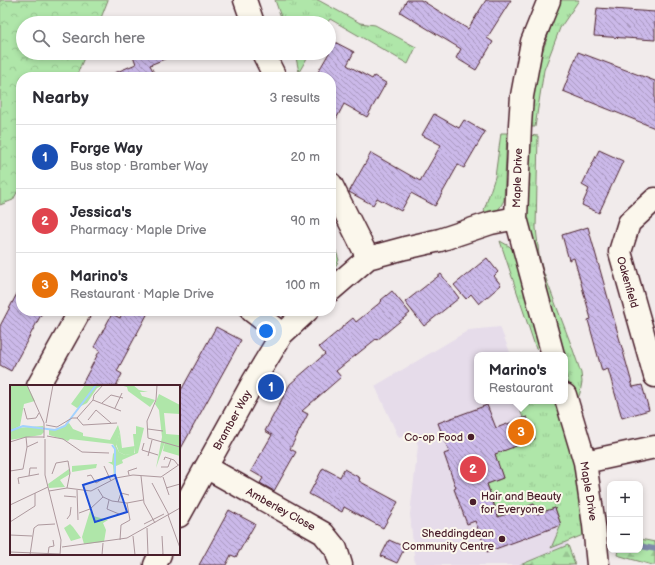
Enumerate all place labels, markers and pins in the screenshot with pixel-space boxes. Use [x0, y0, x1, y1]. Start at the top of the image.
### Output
pin: 1 [258, 372, 284, 402]
pin: 3 [508, 417, 534, 447]
place label: Co-op Food [404, 431, 463, 444]
marker: Co-op Food [466, 432, 476, 442]
pin: 2 [460, 454, 486, 484]
place label: Hair and Beauty for Everyone [481, 490, 561, 516]
marker: Hair and Beauty for Everyone [468, 497, 478, 507]
place label: Sheddingdean Community Centre [402, 527, 494, 553]
marker: Sheddingdean Community Centre [497, 534, 507, 544]

